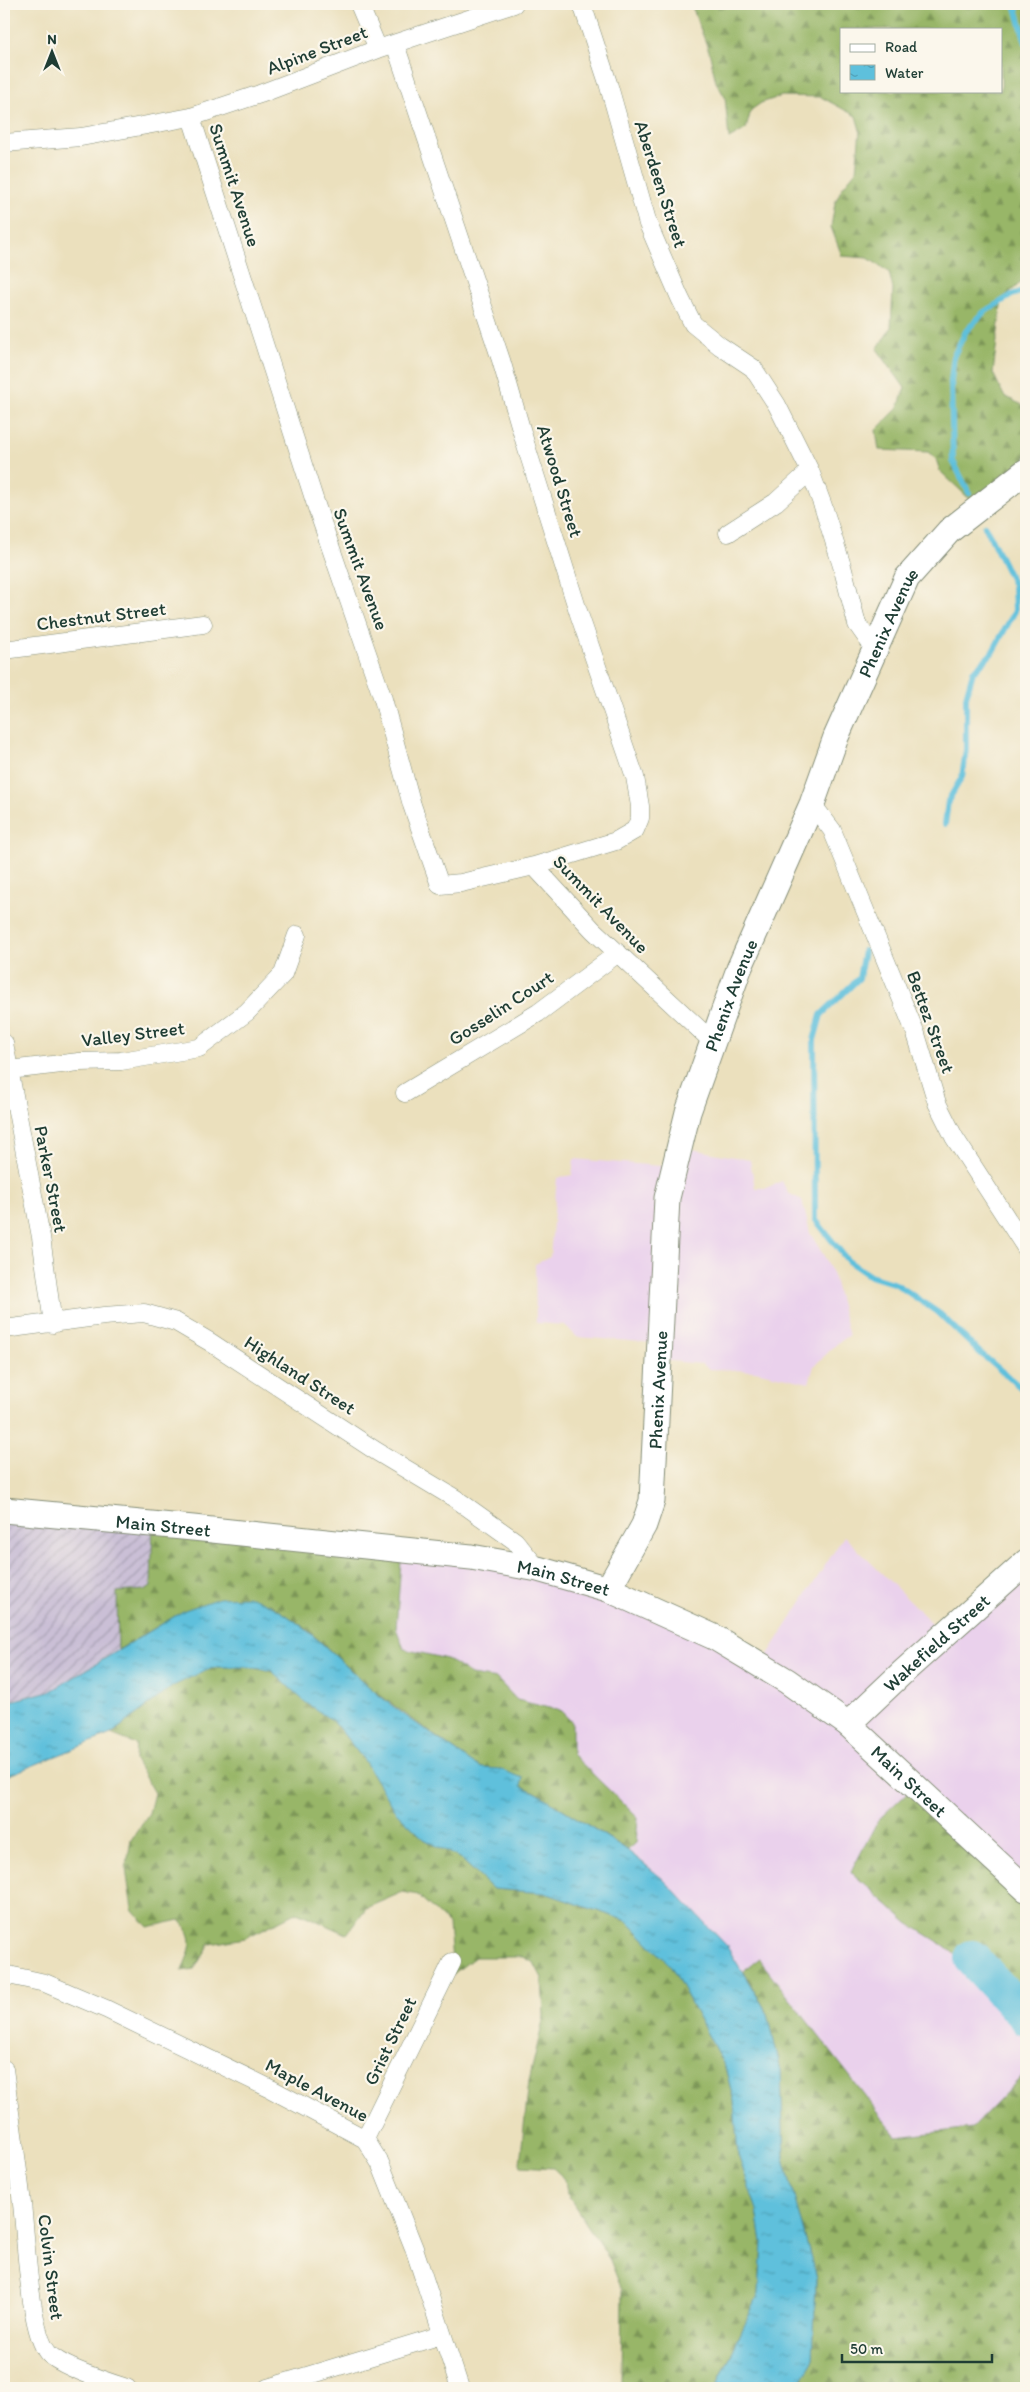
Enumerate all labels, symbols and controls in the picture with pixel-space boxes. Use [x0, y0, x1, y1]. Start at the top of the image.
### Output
street label: Alpine Street [263, 20, 371, 80]
north arrow [28, 28, 78, 78]
legend [840, 28, 1002, 92]
text: N [47, 31, 57, 48]
text: Road [885, 38, 918, 56]
text: Water [885, 64, 924, 82]
street label: Aberdeen Street [630, 118, 692, 250]
street label: Summit Avenue [204, 120, 266, 250]
street label: Atwood Street [532, 422, 588, 540]
street label: Summit Avenue [328, 505, 394, 633]
street label: Phenix Avenue [853, 562, 923, 681]
street label: Chestnut Street [35, 597, 167, 635]
street label: Summit Avenue [548, 850, 654, 958]
street label: Phenix Avenue [699, 935, 762, 1054]
street label: Gosselin Court [444, 966, 558, 1050]
street label: Bettez Street [902, 967, 960, 1077]
street label: Valley Street [80, 1016, 186, 1052]
street label: Parker Street [29, 1124, 73, 1234]
street label: Phenix Avenue [643, 1330, 672, 1450]
street label: Highland Street [240, 1331, 360, 1419]
street label: Main Street [115, 1509, 212, 1541]
street label: Main Street [515, 1554, 613, 1600]
street label: Wakefield Street [878, 1589, 994, 1697]
street label: Main Street [866, 1740, 952, 1822]
street label: Grist Street [359, 1993, 421, 2089]
street label: Maple Avenue [261, 2053, 373, 2127]
street label: Colvin Street [33, 2213, 69, 2321]
scale bar [842, 2332, 992, 2364]
text: 50 m [850, 2340, 883, 2358]

